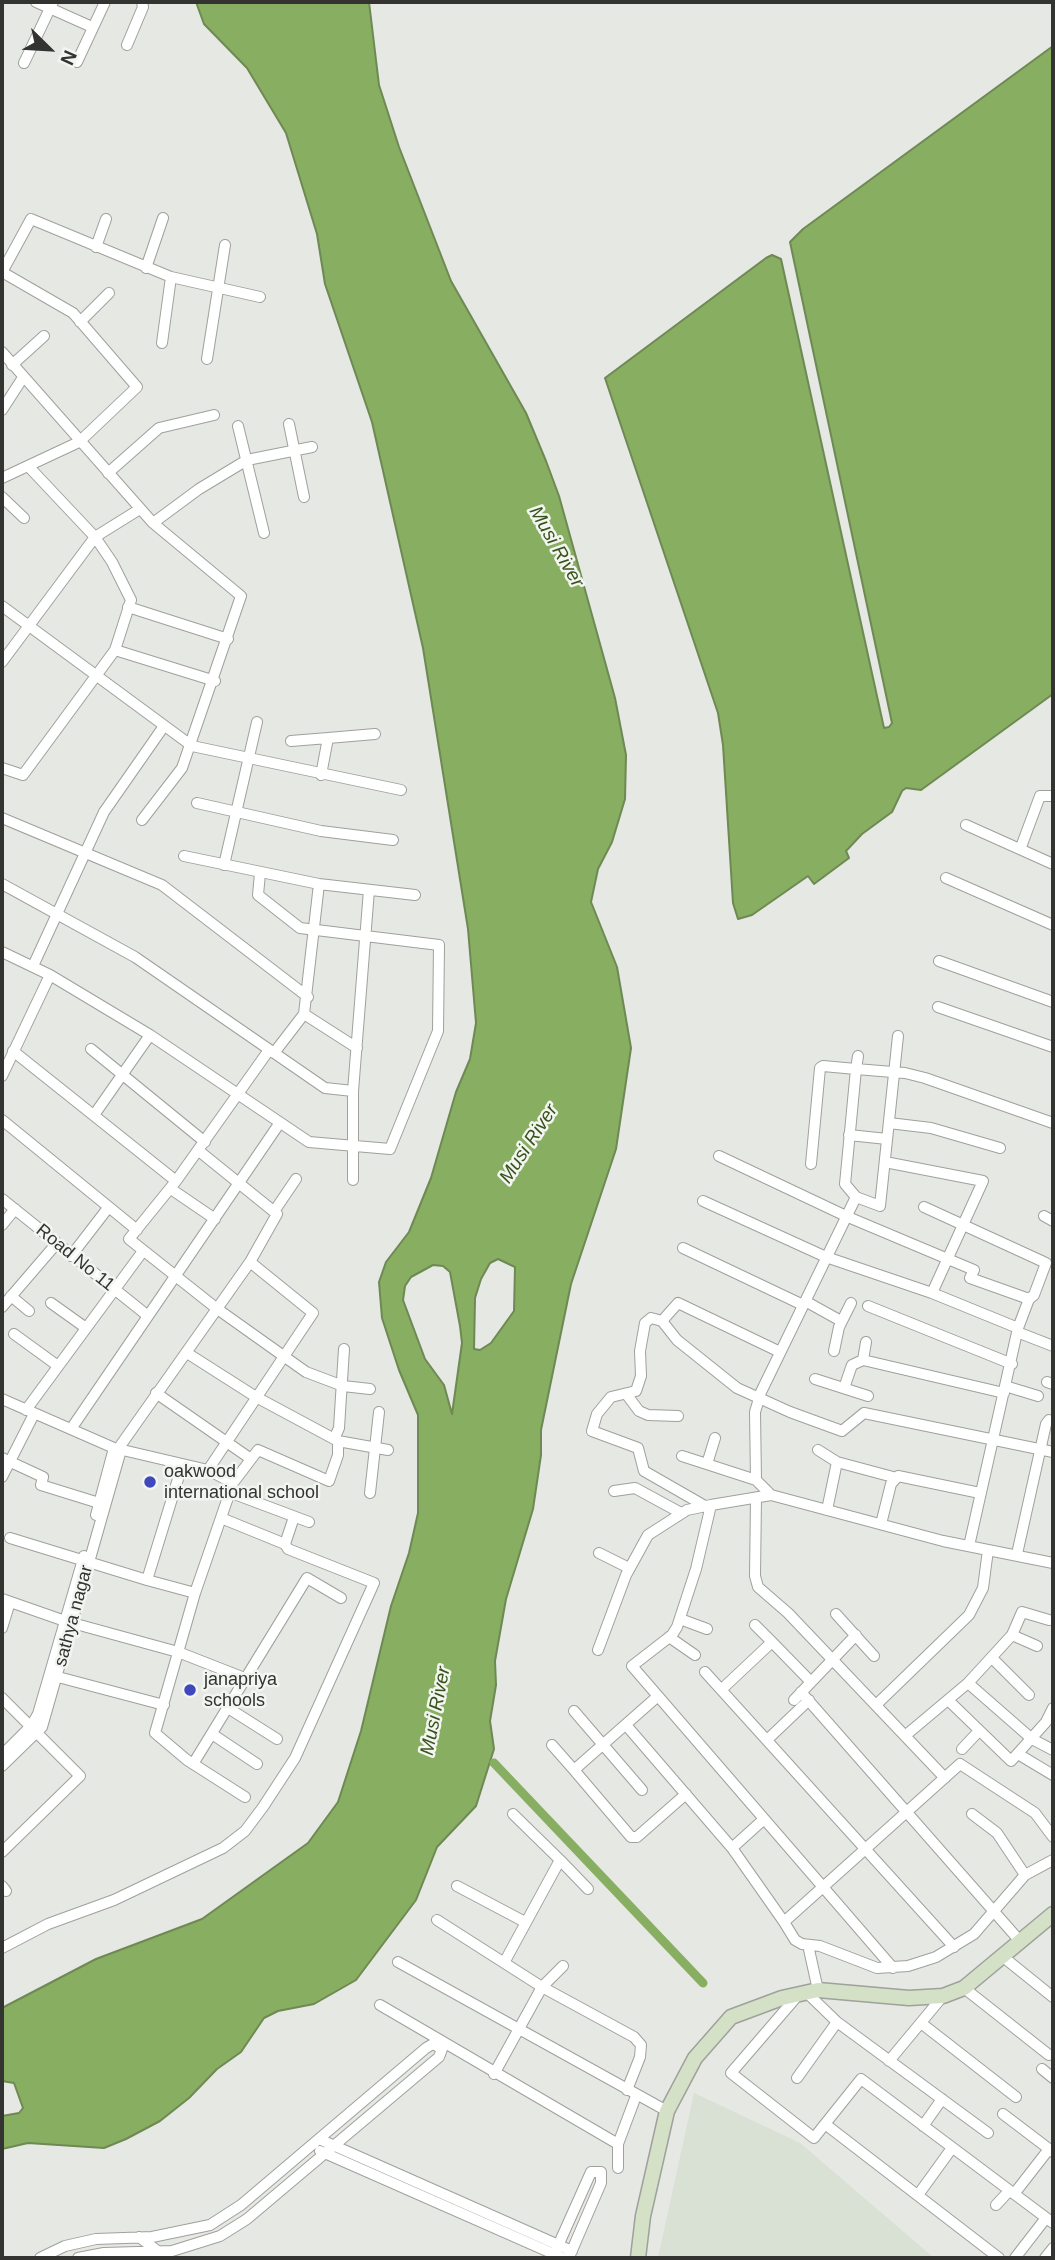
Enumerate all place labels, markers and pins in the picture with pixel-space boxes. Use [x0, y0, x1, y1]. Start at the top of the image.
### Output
place label: oakwood international school [164, 1461, 319, 1504]
marker: oakwood international school [142, 1474, 158, 1490]
place label: janapriya schools [204, 1669, 277, 1712]
marker: janapriya schools [182, 1682, 198, 1698]

